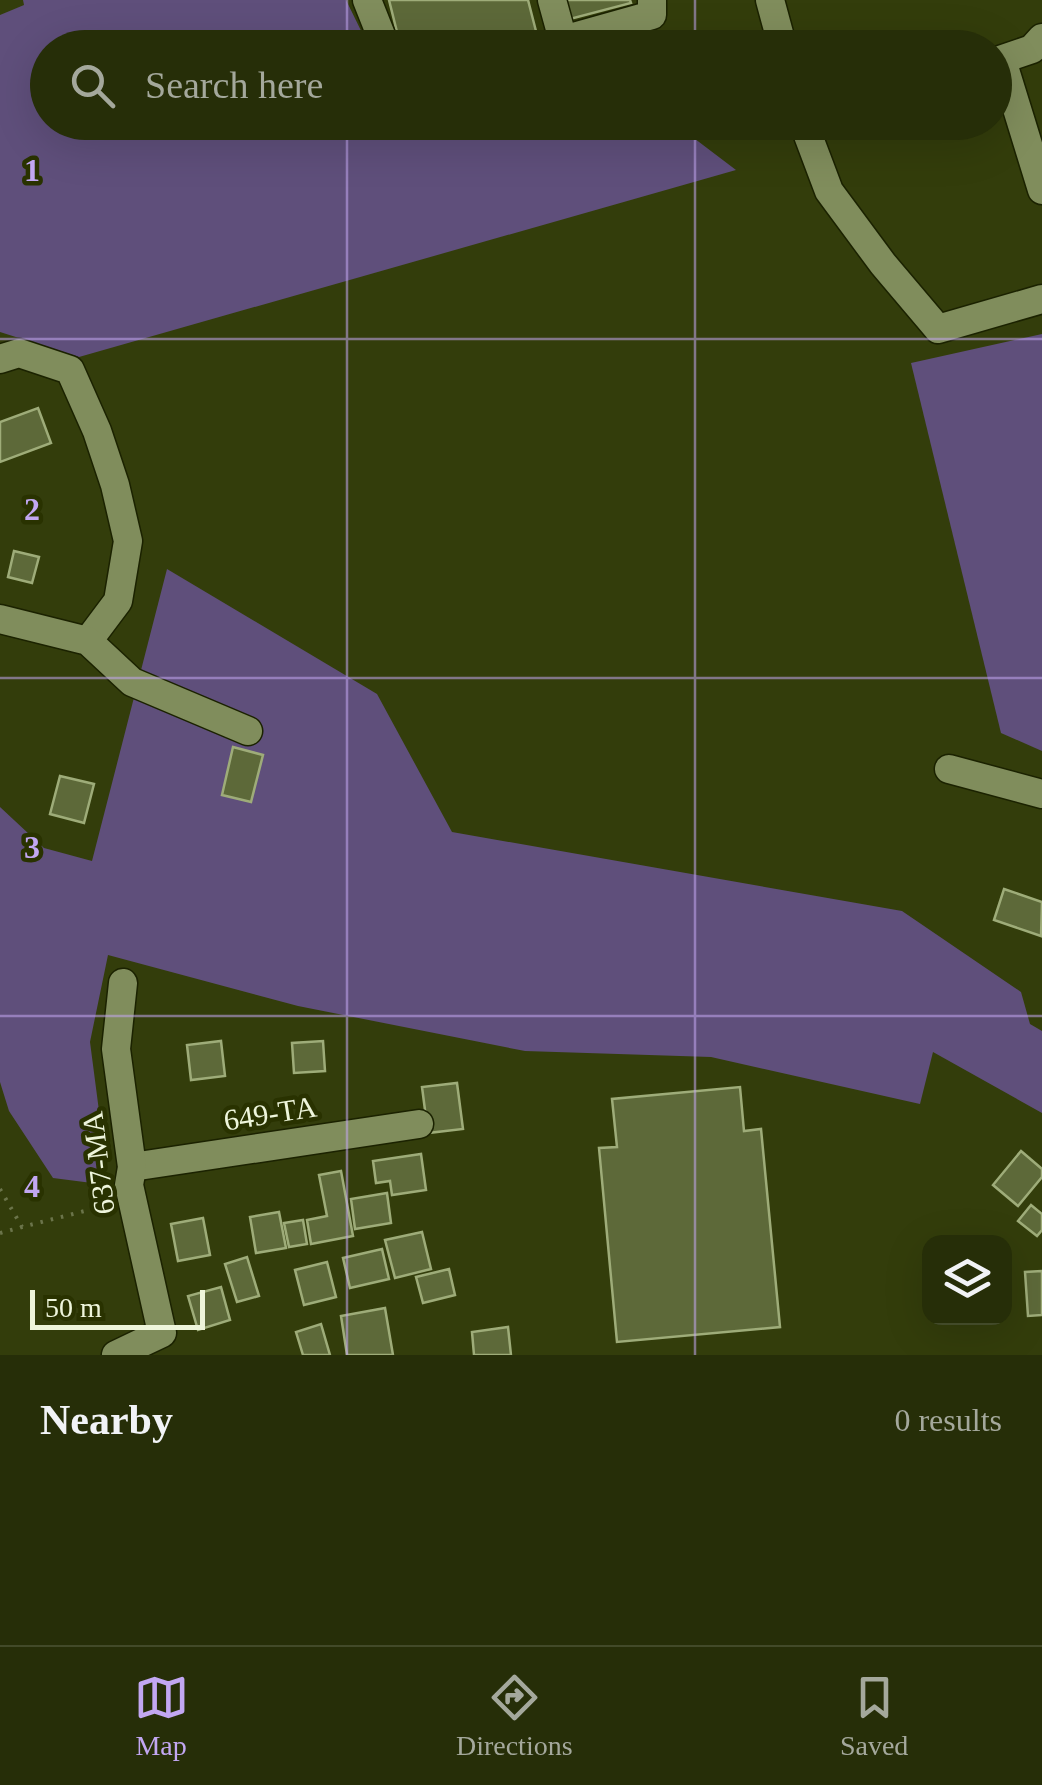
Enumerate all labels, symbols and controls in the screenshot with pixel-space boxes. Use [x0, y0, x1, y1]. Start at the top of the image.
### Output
search box [30, 30, 1012, 140]
icon: search [65, 58, 120, 113]
text: Search here [145, 64, 323, 106]
text: 1 [24, 152, 40, 188]
text: 2 [24, 491, 40, 527]
text: 3 [24, 829, 40, 865]
street label: 649-ТА [221, 1089, 319, 1137]
street label: 637-МА [75, 1109, 121, 1216]
text: 4 [24, 1168, 40, 1204]
map controls [922, 1235, 1012, 1325]
button: layers [922, 1235, 1012, 1325]
scale bar [30, 1285, 205, 1330]
text: 50 m [45, 1292, 102, 1323]
text: Nearby [40, 1397, 173, 1443]
text: 0 results [894, 1402, 1002, 1438]
tab: Map [134, 1670, 189, 1762]
tab: Directions [456, 1670, 573, 1762]
tab: Saved [840, 1670, 908, 1762]

